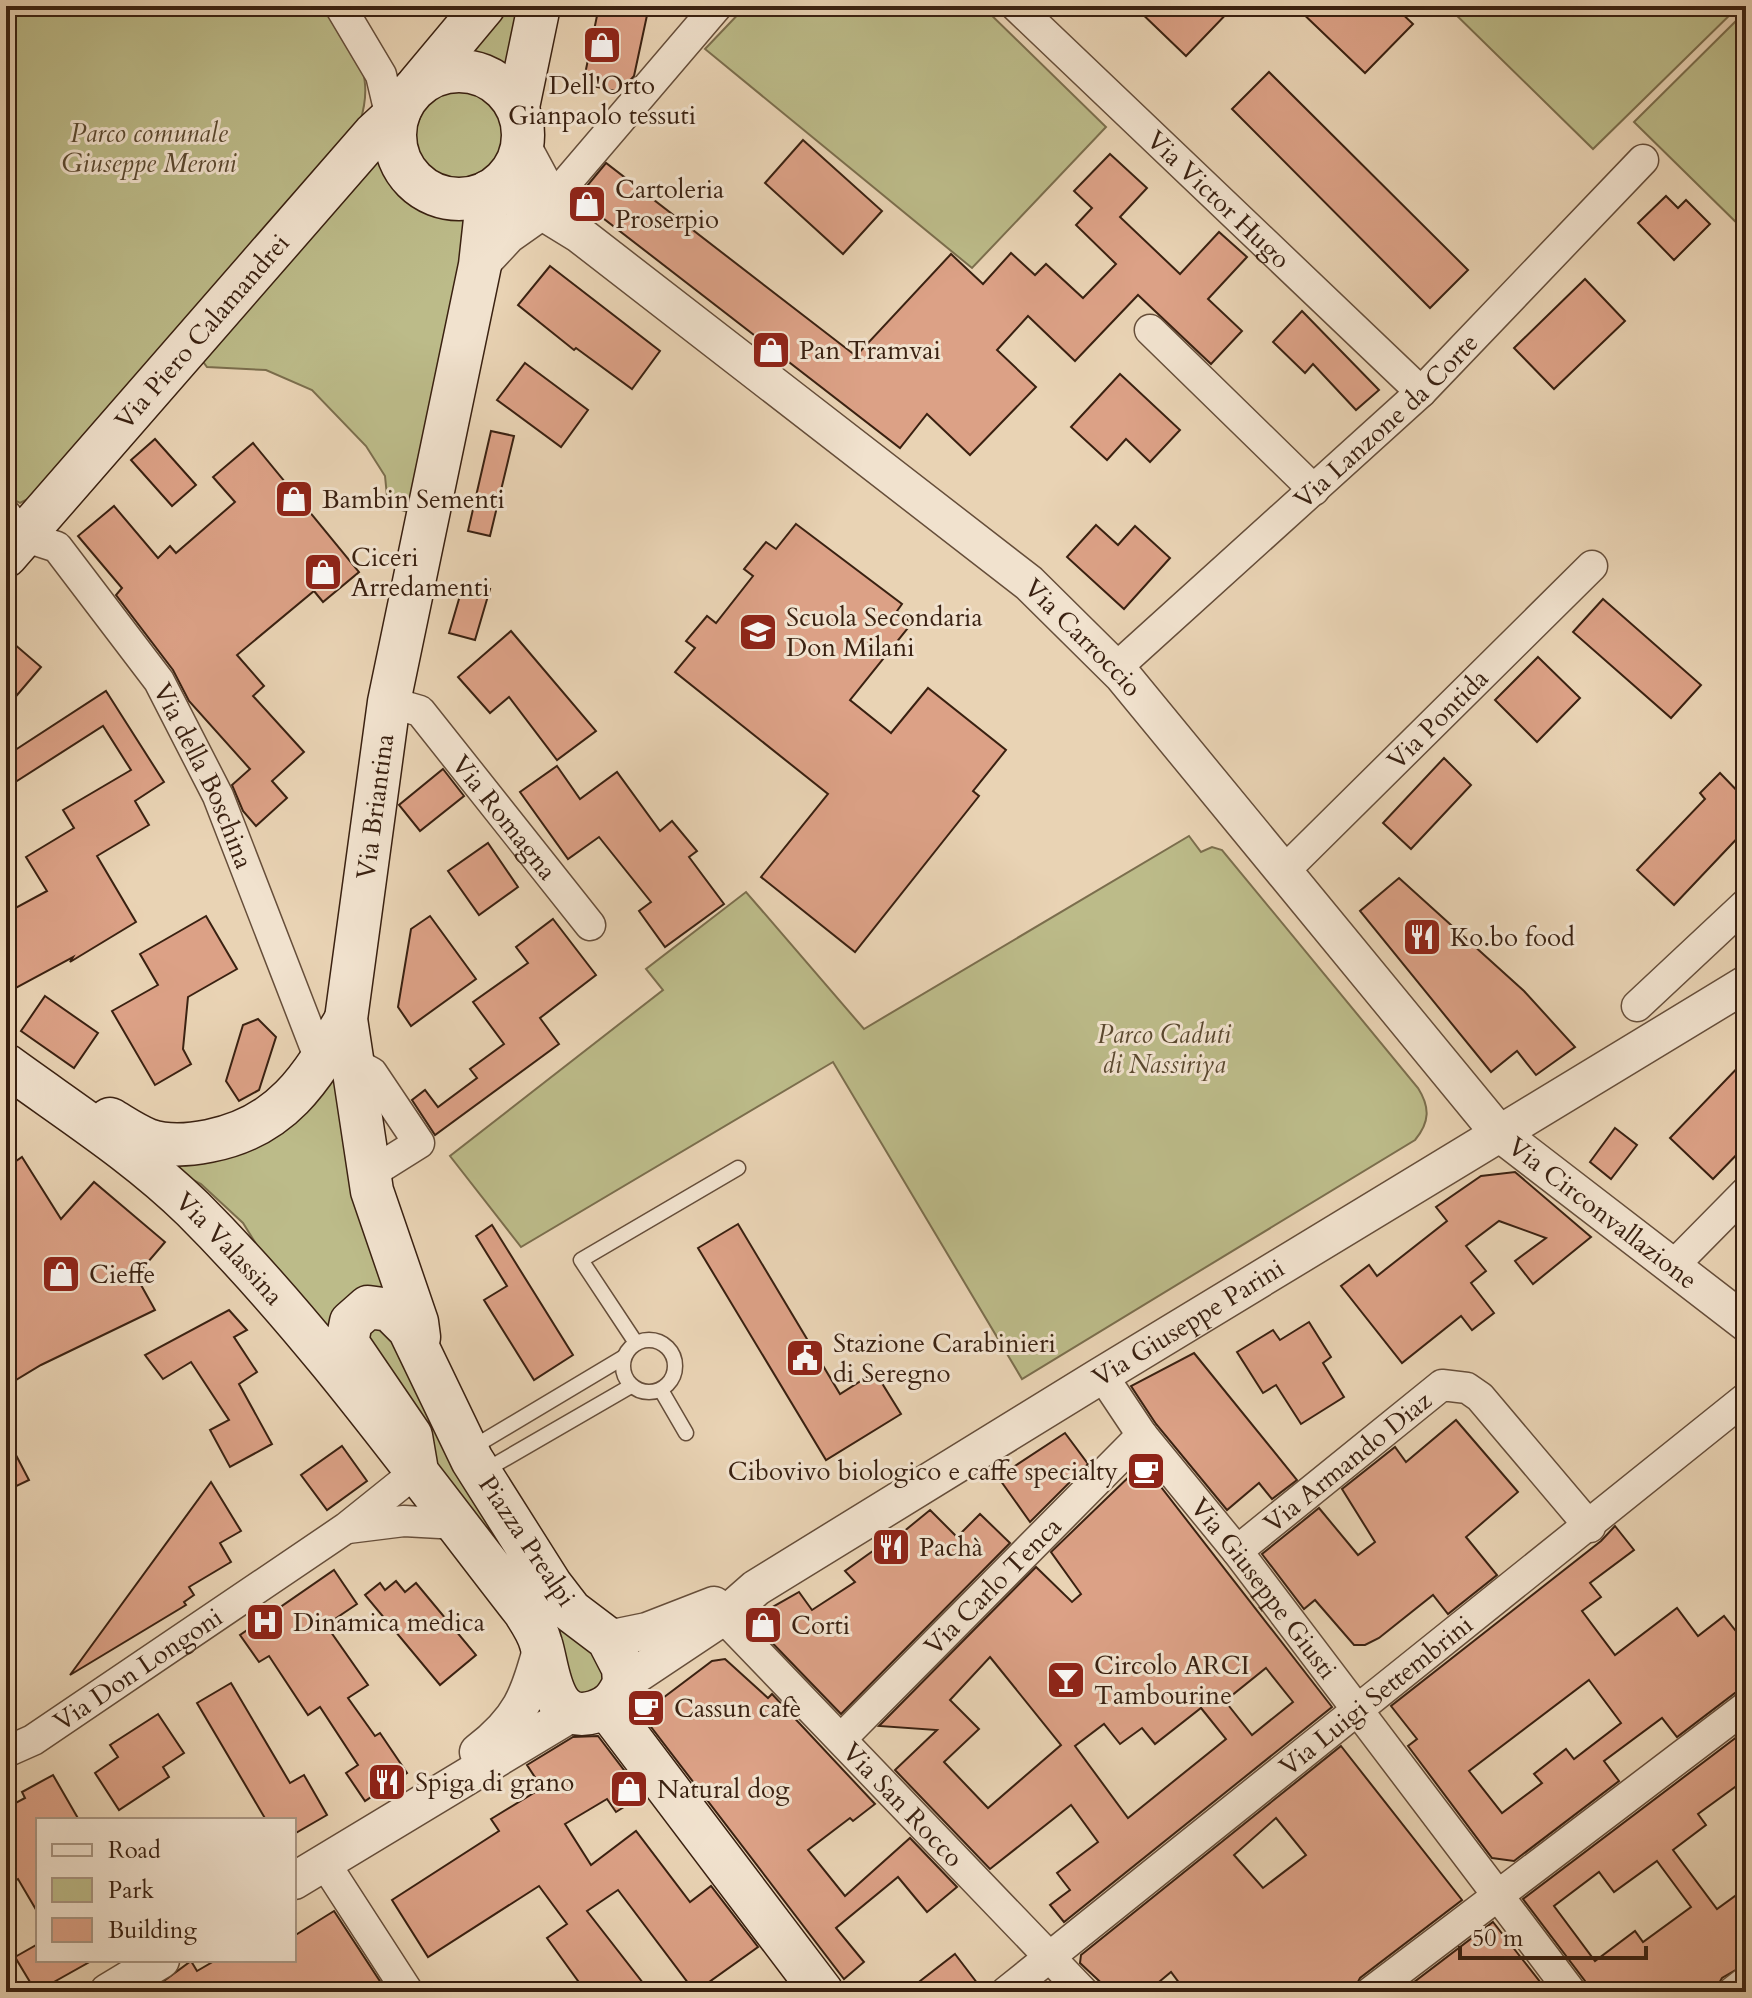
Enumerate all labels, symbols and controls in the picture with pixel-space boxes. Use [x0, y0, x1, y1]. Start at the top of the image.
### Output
shop icon: Dell'Orto Gianpaolo tessuti [581, 24, 623, 66]
place label: Dell'Orto Gianpaolo tessuti [508, 68, 696, 133]
park label: Parco comunale Giuseppe Meroni [62, 116, 237, 181]
street label: Via Victor Hugo [1139, 122, 1298, 276]
place label: Cartoleria Proserpio [615, 172, 724, 237]
shop icon: Cartoleria Proserpio [566, 183, 608, 225]
street label: Via Piero Calamandrei [107, 226, 297, 437]
street label: Via Lanzone da Corte [1286, 326, 1486, 516]
shop icon: Pan Tramvai [750, 329, 792, 371]
place label: Pan Tramvai [799, 333, 941, 368]
shop icon: Bambin Sementi [273, 478, 315, 520]
place label: Bambin Sementi [322, 482, 505, 517]
place label: Ciceri Arredamenti [351, 540, 489, 605]
shop icon: Ciceri Arredamenti [302, 551, 344, 593]
street label: Via Carroccio [1017, 570, 1150, 704]
place label: Scuola Secondaria Don Milani [786, 600, 983, 665]
school or university icon: Scuola Secondaria Don Milani [737, 611, 779, 653]
street label: Via Pontida [1379, 661, 1496, 777]
street label: Via della Boschina [145, 677, 262, 874]
street label: Via Briantina [348, 732, 402, 882]
street label: Via Romagna [444, 747, 565, 887]
restaurant icon: Ko.bo food [1401, 916, 1443, 958]
place label: Ko.bo food [1450, 920, 1575, 955]
park label: Parco Caduti di Nassiriya [1097, 1017, 1232, 1082]
street label: Via Circonvallazione [1501, 1128, 1705, 1297]
street label: Via Valassina [168, 1184, 292, 1312]
street label: Via Giuseppe Parini [1085, 1250, 1291, 1395]
shop icon: Cieffe [40, 1253, 82, 1295]
place label: Cieffe [89, 1257, 155, 1292]
place label: Stazione Carabinieri di Seregno [833, 1326, 1056, 1391]
public building icon: Stazione Carabinieri di Seregno [784, 1337, 826, 1379]
street label: Via Armando Diaz [1256, 1383, 1439, 1540]
cafe icon: Cibovivo biologico e caffe specialty [1125, 1450, 1167, 1492]
place label: Cibovivo biologico e caffe specialty [728, 1454, 1118, 1489]
street label: Piazza Prealpi [470, 1469, 584, 1613]
street label: Via Giuseppe Giusti [1183, 1490, 1345, 1686]
street label: Via Carlo Tenca [916, 1509, 1069, 1663]
restaurant icon: Pachà [870, 1526, 912, 1568]
place label: Pachà [919, 1530, 983, 1565]
street label: Via Don Longoni [46, 1599, 229, 1739]
hospital icon: Dinamica medica [244, 1601, 286, 1643]
shop icon: Corti [742, 1604, 784, 1646]
place label: Dinamica medica [293, 1605, 485, 1640]
street label: Via Luigi Settembrini [1272, 1607, 1480, 1784]
place label: Corti [791, 1608, 850, 1643]
place label: Circolo ARCI Tambourine [1094, 1648, 1250, 1713]
bar icon: Circolo ARCI Tambourine [1045, 1659, 1087, 1701]
cafe icon: Cassun cafè [625, 1687, 667, 1729]
place label: Cassun cafè [674, 1691, 801, 1726]
street label: Via San Rocco [835, 1735, 971, 1875]
restaurant icon: Spiga di grano [366, 1761, 408, 1803]
place label: Spiga di grano [415, 1765, 574, 1800]
shop icon: Natural dog [608, 1768, 650, 1810]
place label: Natural dog [657, 1772, 790, 1807]
legend [36, 1818, 296, 1962]
text: Road [108, 1834, 161, 1867]
text: Park [108, 1874, 154, 1907]
scale bar [1460, 1910, 1646, 1960]
text: Building [108, 1914, 198, 1947]
text: 50 m [1472, 1922, 1524, 1955]

